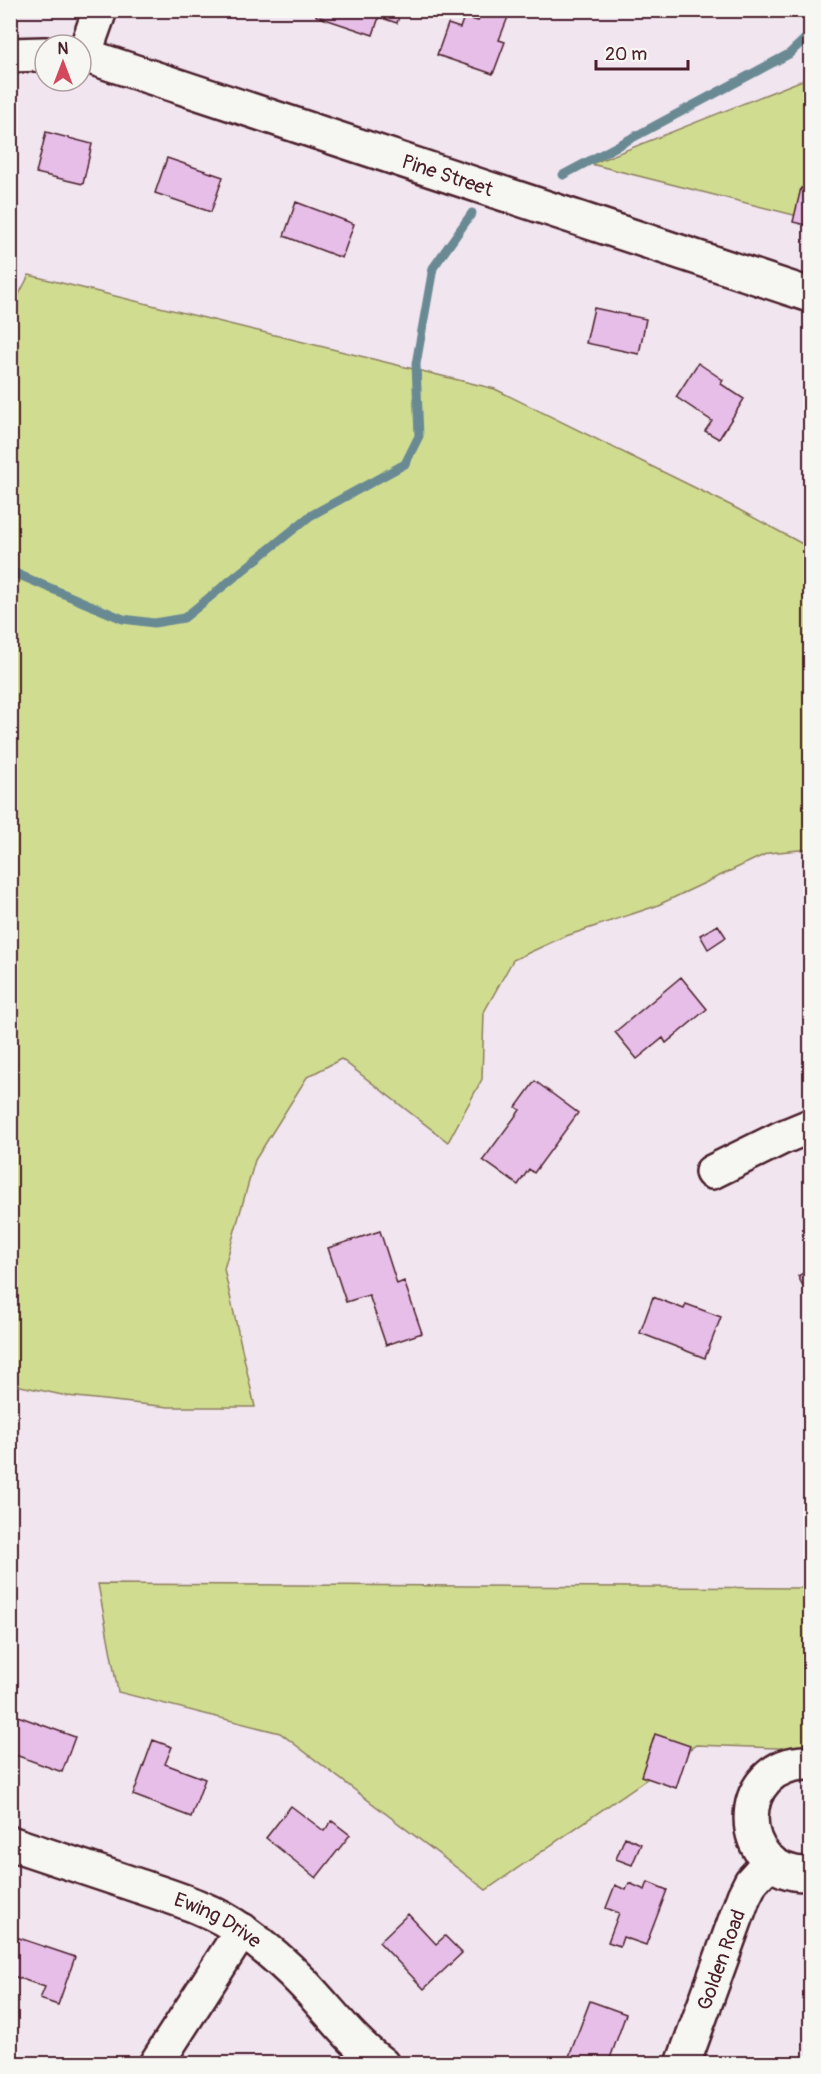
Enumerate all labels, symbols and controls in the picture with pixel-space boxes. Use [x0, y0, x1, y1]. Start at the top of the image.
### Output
north arrow [33, 33, 93, 93]
scale bar [596, 33, 688, 71]
text: N [58, 39, 69, 59]
text: 20 m [605, 43, 647, 66]
street label: Pine Street [399, 149, 497, 203]
street label: Ewing Drive [171, 1887, 266, 1954]
street label: Golden Road [692, 1906, 751, 2014]

